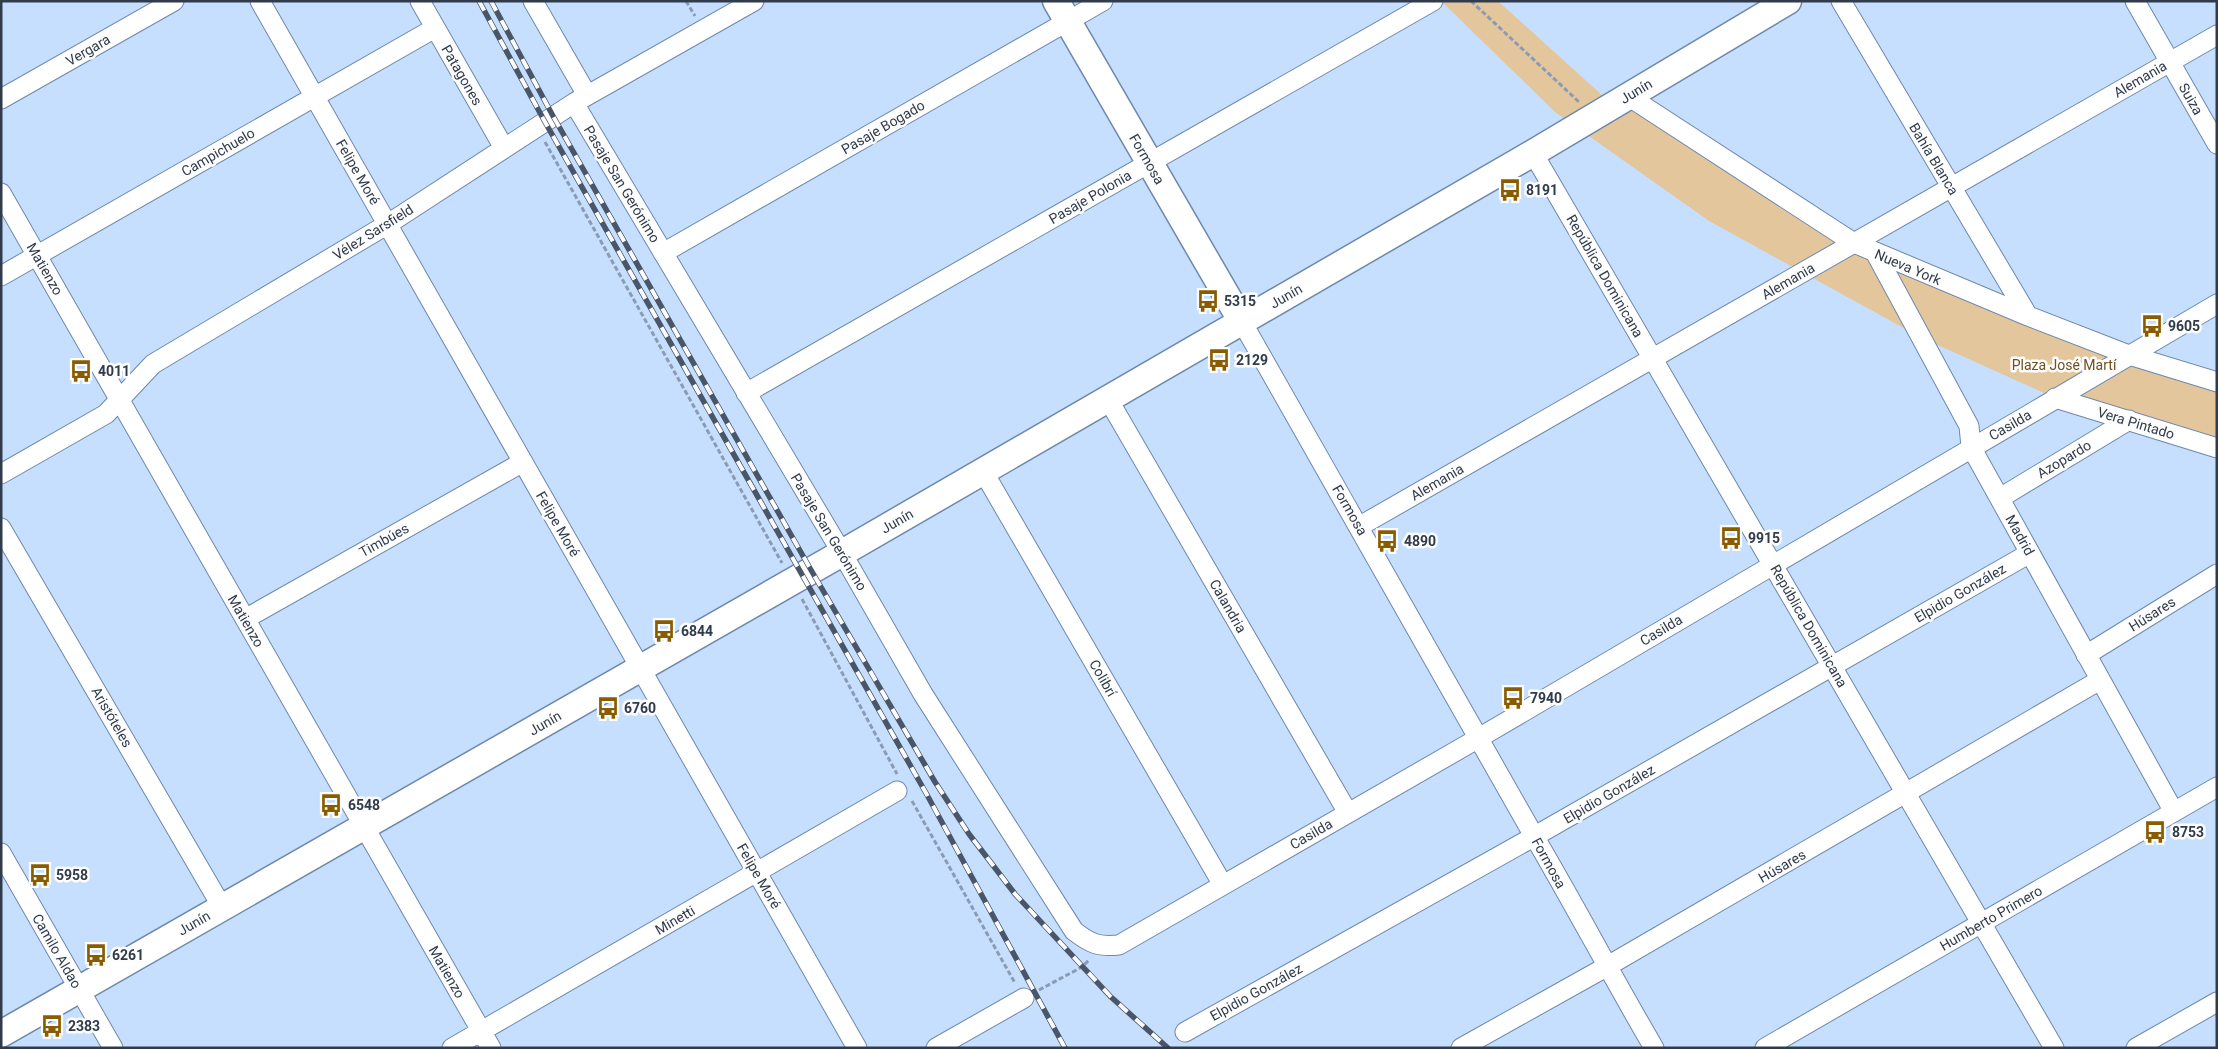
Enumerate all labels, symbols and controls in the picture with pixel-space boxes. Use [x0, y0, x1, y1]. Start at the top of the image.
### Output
street label: Vergara [63, 31, 113, 69]
street label: Patagones [438, 42, 486, 108]
street label: Alemania [2111, 57, 2169, 101]
street label: Junín [1617, 75, 1655, 107]
street label: Suiza [2176, 80, 2206, 118]
street label: Pasaje Bogado [838, 97, 928, 157]
street label: Bahía Blanca [1906, 120, 1962, 198]
street label: Pasaje San Gerónimo [581, 123, 663, 245]
street label: Campichuelo [179, 125, 257, 179]
street label: Formosa [1126, 131, 1168, 187]
street label: Felipe Moré [333, 136, 383, 208]
street label: Pasaje Polonia [1046, 167, 1134, 227]
bus stop icon: 8191 [1497, 177, 1523, 203]
place label: 8191 [1526, 182, 1558, 198]
street label: Vélez Sarsfield [330, 201, 416, 263]
street label: República Dominicana [1563, 212, 1647, 340]
street label: Matienzo [24, 240, 66, 298]
street label: Nueva York [1872, 246, 1944, 289]
street label: Alemania [1759, 259, 1817, 303]
street label: Junín [1267, 280, 1305, 312]
bus stop icon: 5315 [1195, 288, 1221, 314]
place label: 5315 [1224, 293, 1256, 309]
bus stop icon: 9605 [2139, 313, 2165, 339]
place label: 9605 [2168, 318, 2200, 334]
bus stop icon: 2129 [1206, 347, 1232, 373]
place label: 2129 [1236, 352, 1268, 368]
park label: Plaza José Martí [2012, 357, 2117, 373]
bus stop icon: 4011 [68, 358, 94, 384]
place label: 4011 [98, 363, 130, 379]
street label: Vera Pintado [2096, 404, 2176, 442]
street label: Casilda [1986, 407, 2034, 443]
street label: Azopardo [2034, 437, 2094, 481]
street label: Alemania [1408, 460, 1466, 504]
street label: Pasaje San Gerónimo [788, 471, 870, 593]
street label: Formosa [1329, 482, 1371, 538]
street label: Felipe Moré [533, 488, 583, 560]
street label: Junín [878, 505, 916, 537]
street label: Madrid [2002, 512, 2038, 558]
street label: Timbúes [356, 520, 412, 560]
bus stop icon: 9915 [1718, 525, 1744, 551]
bus stop icon: 4890 [1374, 528, 1400, 554]
place label: 9915 [1748, 530, 1780, 546]
place label: 4890 [1404, 533, 1436, 549]
street label: Elpidio González [1911, 560, 2009, 626]
street label: República Dominicana [1767, 562, 1851, 690]
street label: Calandria [1206, 576, 1250, 636]
street label: Matienzo [225, 592, 267, 650]
street label: Húsares [2126, 593, 2178, 635]
street label: Casilda [1637, 611, 1685, 649]
bus stop icon: 6844 [651, 618, 677, 644]
place label: 6844 [681, 623, 713, 639]
street label: Colibrí [1086, 657, 1120, 700]
street label: Aristóteles [88, 684, 136, 750]
bus stop icon: 7940 [1500, 685, 1526, 711]
place label: 7940 [1530, 690, 1562, 706]
bus stop icon: 6760 [595, 695, 621, 721]
place label: 6760 [624, 700, 656, 716]
street label: Junín [526, 707, 564, 739]
street label: Elpidio González [1560, 761, 1658, 827]
bus stop icon: 6548 [318, 792, 344, 818]
place label: 6548 [348, 797, 380, 813]
street label: Casilda [1287, 816, 1335, 852]
bus stop icon: 8753 [2142, 819, 2168, 845]
place label: 8753 [2172, 824, 2204, 840]
street label: Formosa [1529, 835, 1569, 891]
street label: Felipe Moré [734, 840, 784, 912]
street label: Húsares [1756, 846, 1808, 886]
bus stop icon: 5958 [27, 862, 53, 888]
place label: 5958 [56, 867, 88, 883]
street label: Humberto Primero [1937, 882, 2045, 954]
street label: Minetti [652, 902, 698, 938]
street label: Junín [175, 907, 213, 939]
street label: Camilo Aldao [29, 911, 85, 991]
bus stop icon: 6261 [83, 942, 109, 968]
street label: Matienzo [426, 943, 468, 1001]
place label: 6261 [112, 947, 144, 963]
street label: Elpidio González [1207, 960, 1305, 1024]
bus stop icon: 2383 [39, 1013, 65, 1039]
place label: 2383 [68, 1018, 100, 1034]

